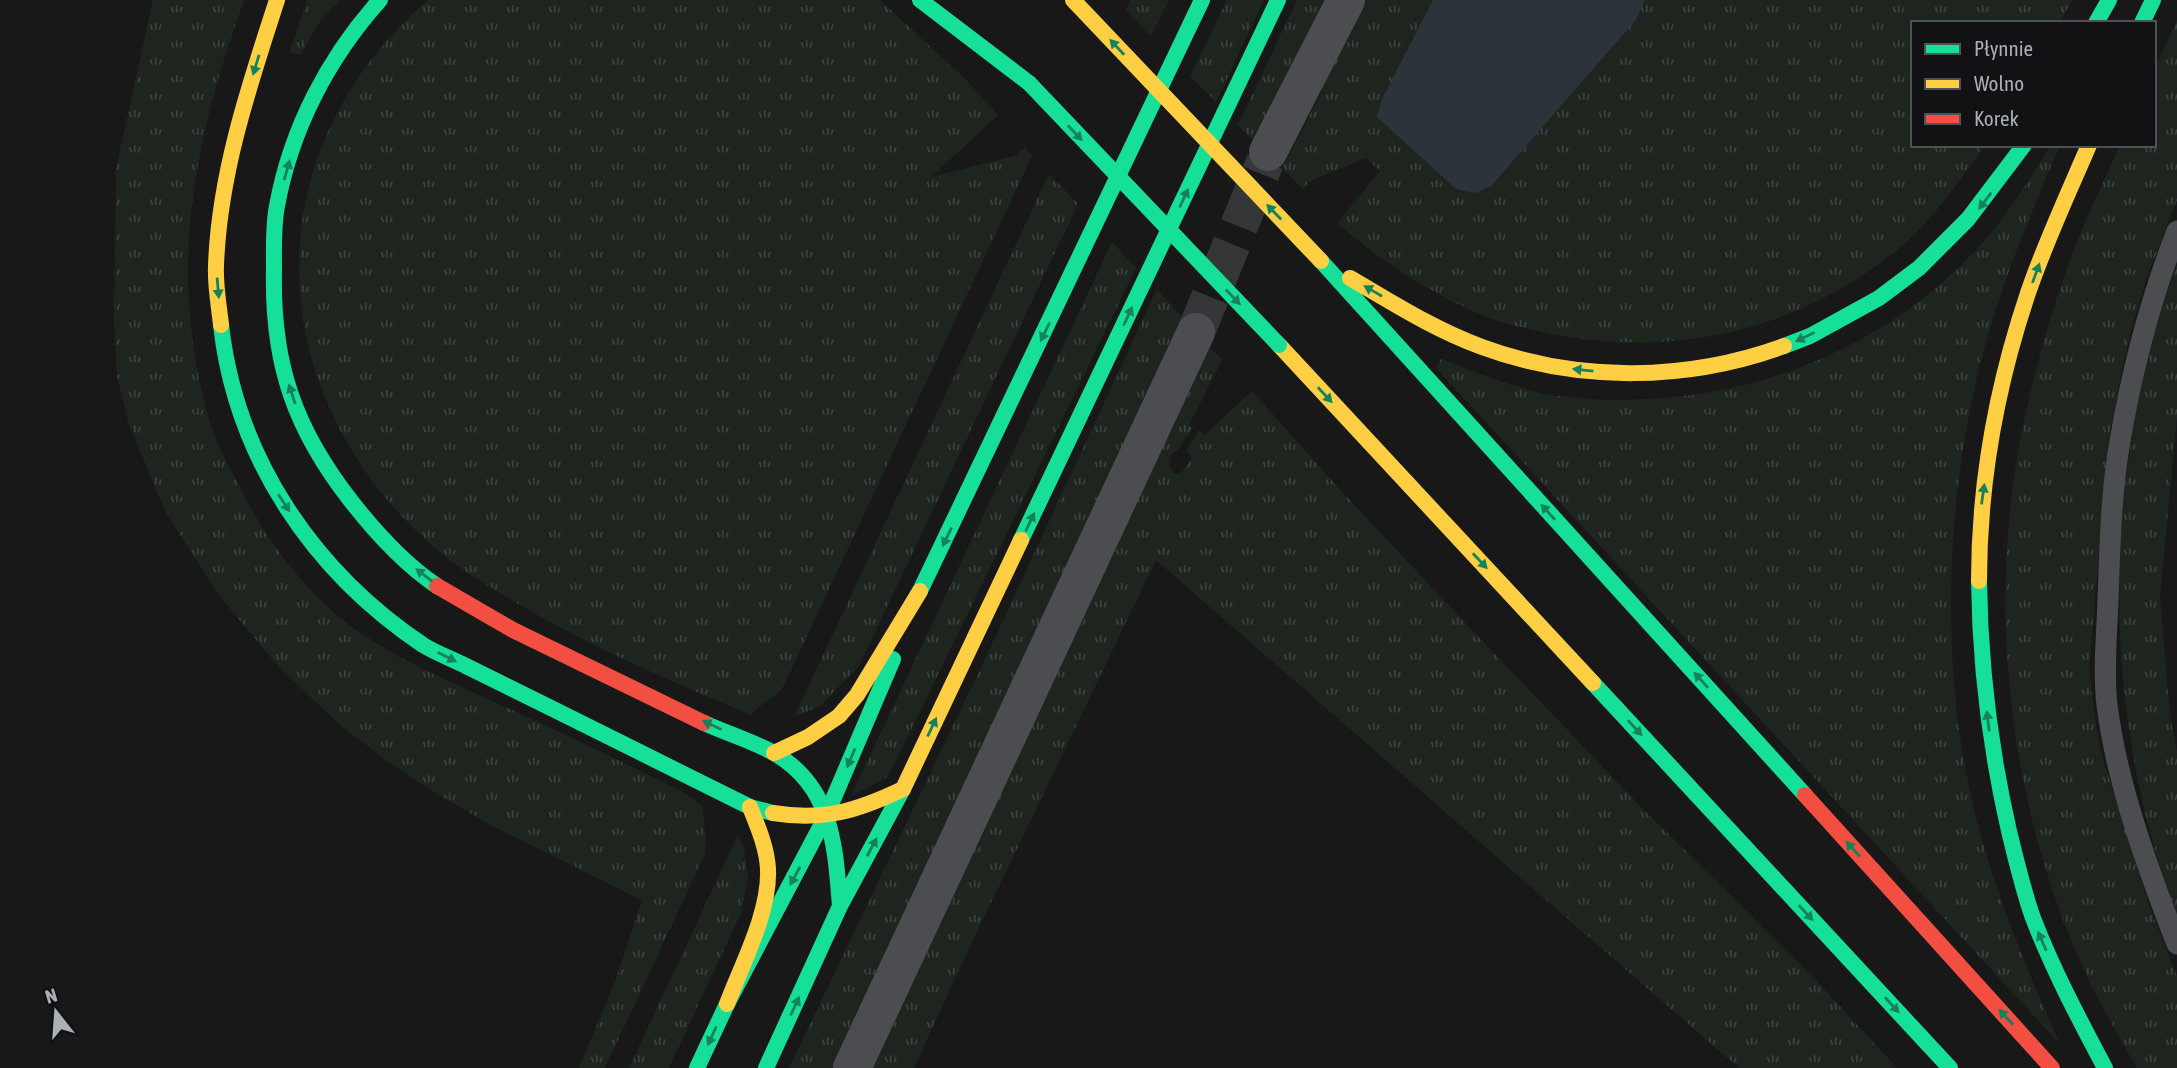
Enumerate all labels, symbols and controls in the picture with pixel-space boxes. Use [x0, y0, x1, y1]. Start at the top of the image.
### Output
legend [1911, 21, 2156, 147]
text: Płynnie [1974, 36, 2033, 60]
one-way arrow [1109, 38, 1125, 56]
one-way arrow [250, 55, 260, 76]
text: Wolno [1974, 71, 2024, 95]
text: Korek [1974, 106, 2019, 130]
one-way arrow [1067, 124, 1083, 141]
one-way arrow [283, 159, 293, 180]
one-way arrow [1179, 188, 1190, 209]
one-way arrow [1978, 192, 1992, 210]
one-way arrow [1266, 204, 1282, 221]
one-way arrow [2031, 263, 2042, 284]
one-way arrow [213, 277, 224, 299]
one-way arrow [1363, 285, 1382, 297]
one-way arrow [1224, 288, 1240, 305]
one-way arrow [1123, 306, 1134, 327]
one-way arrow [1039, 322, 1051, 342]
one-way arrow [1795, 331, 1815, 343]
one-way arrow [1572, 365, 1594, 376]
one-way arrow [286, 383, 297, 404]
one-way arrow [1317, 386, 1333, 403]
one-way arrow [1978, 483, 1989, 505]
one-way arrow [277, 493, 290, 512]
one-way arrow [1540, 503, 1556, 521]
one-way arrow [1025, 512, 1036, 532]
one-way arrow [941, 527, 952, 547]
one-way arrow [1472, 552, 1488, 570]
one-way arrow [415, 568, 433, 583]
one-way arrow [437, 651, 457, 662]
one-way arrow [1693, 672, 1709, 689]
one-way arrow [1982, 709, 1993, 731]
one-way arrow [927, 717, 938, 737]
one-way arrow [1626, 719, 1642, 736]
one-way arrow [702, 720, 722, 731]
one-way arrow [845, 748, 856, 769]
one-way arrow [865, 837, 877, 857]
one-way arrow [1846, 841, 1862, 858]
one-way arrow [789, 866, 800, 886]
one-way arrow [1798, 904, 1814, 922]
one-way arrow [2036, 931, 2048, 951]
north arrow [21, 977, 91, 1047]
text: N [42, 984, 60, 1008]
one-way arrow [789, 996, 800, 1016]
one-way arrow [1883, 996, 1899, 1013]
one-way arrow [1999, 1009, 2014, 1026]
one-way arrow [706, 1026, 718, 1046]

